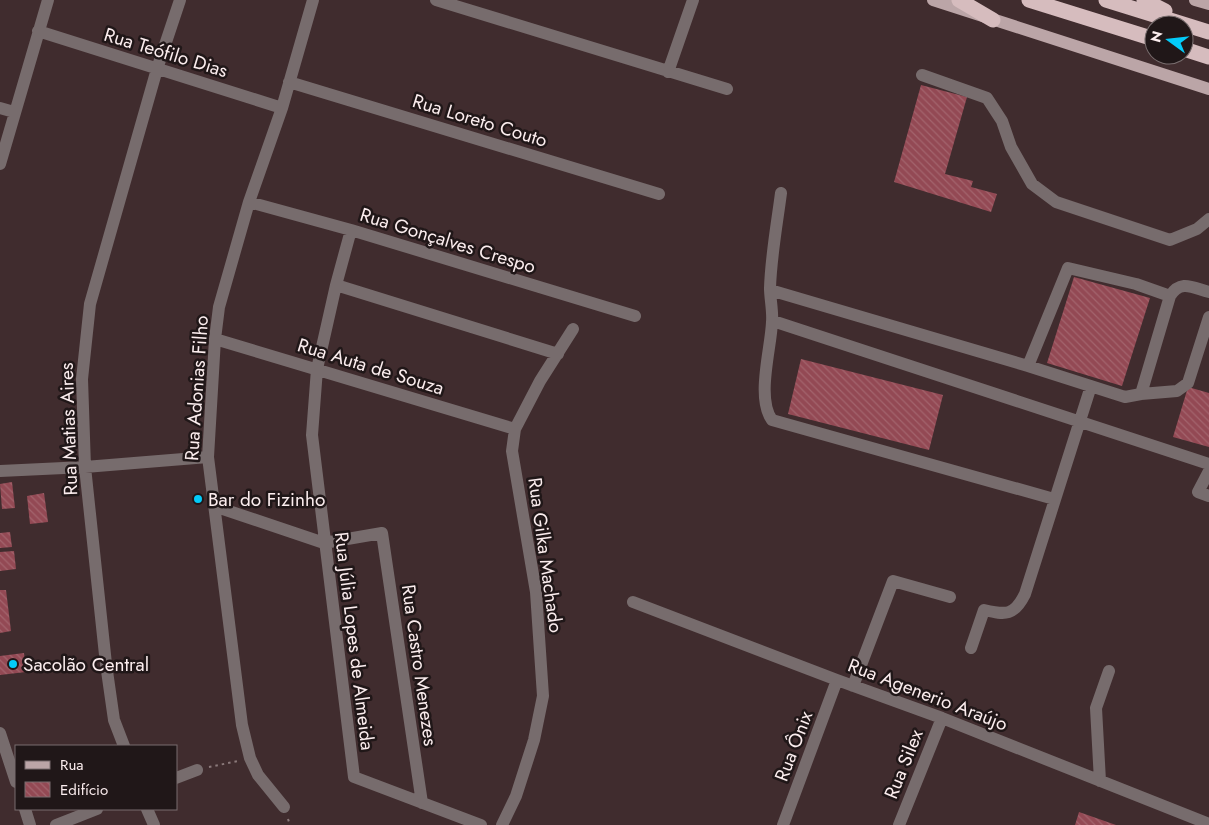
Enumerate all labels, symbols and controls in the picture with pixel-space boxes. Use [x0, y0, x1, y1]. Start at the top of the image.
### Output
north arrow [1144, 15, 1194, 65]
street label: Rua Teófilo Dias [101, 21, 231, 84]
text: N [1145, 29, 1168, 45]
street label: Rua Loreto Couto [409, 87, 550, 154]
street label: Rua Gonçalves Crespo [357, 201, 539, 280]
street label: Rua Adonias Filho [178, 314, 215, 462]
street label: Rua Auta de Souza [294, 331, 447, 402]
street label: Rua Matias Aires [53, 362, 84, 496]
street label: Rua Gilka Machado [521, 476, 570, 634]
place label: Bar do Fizinho [208, 486, 325, 513]
marker: Bar do Fizinho [192, 493, 204, 505]
street label: Rua Júlia Lopes de Almeida [328, 530, 381, 752]
street label: Rua Castro Menezes [395, 583, 444, 748]
place label: Sacolão Central [23, 651, 149, 678]
street label: Rua Agenerio Araújo [844, 652, 1012, 737]
marker: Sacolão Central [7, 658, 19, 670]
street label: Rua Ônix [768, 707, 819, 785]
street label: Rua Silex [877, 725, 930, 803]
legend [15, 745, 178, 810]
text: Rua [60, 754, 84, 776]
text: Edifício [60, 779, 108, 801]

